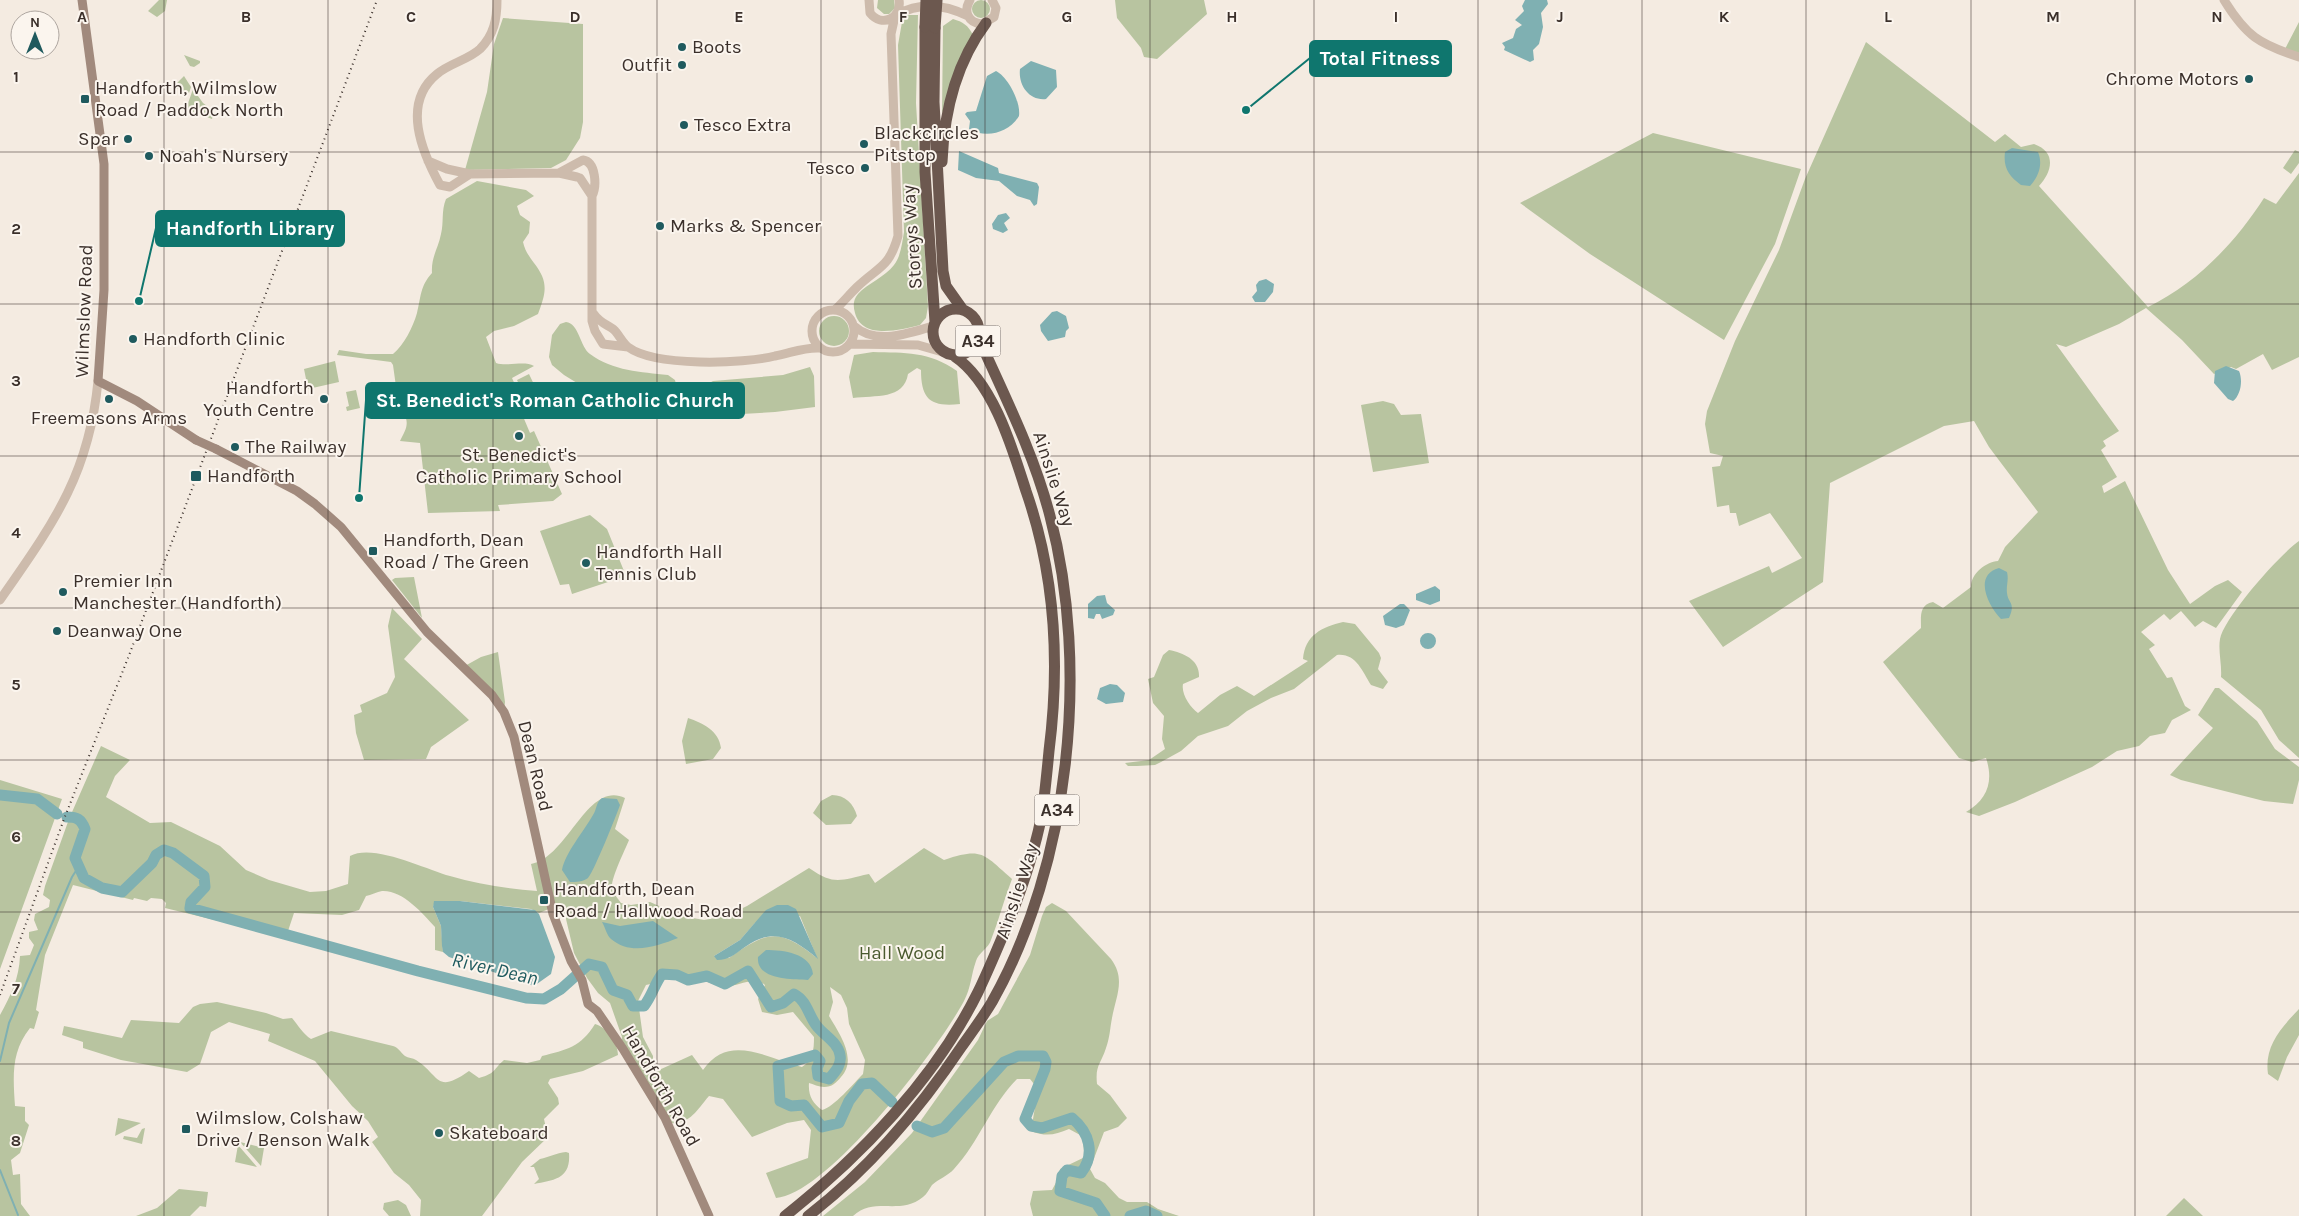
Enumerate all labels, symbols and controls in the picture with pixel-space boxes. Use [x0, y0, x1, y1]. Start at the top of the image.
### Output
text: A [77, 7, 87, 26]
text: B [241, 7, 251, 26]
text: C [406, 7, 416, 26]
text: D [570, 7, 581, 26]
text: E [734, 7, 744, 26]
text: F [899, 7, 908, 26]
text: G [1062, 7, 1072, 26]
text: H [1226, 7, 1238, 26]
text: I [1394, 7, 1398, 26]
text: J [1556, 7, 1564, 26]
text: K [1719, 7, 1730, 26]
text: L [1884, 7, 1892, 26]
text: M [2046, 7, 2060, 26]
text: N [2211, 7, 2223, 26]
north arrow [10, 10, 60, 60]
text: N [30, 14, 40, 31]
place label: Boots [692, 36, 742, 58]
marker: Boots [676, 41, 688, 53]
callout: Total Fitness [1310, 41, 1451, 76]
text: Total Fitness [1320, 47, 1440, 70]
place label: Outfit [622, 54, 672, 76]
marker: Outfit [676, 59, 688, 71]
text: 1 [13, 67, 19, 86]
place label: Chrome Motors [2106, 68, 2239, 90]
marker: Chrome Motors [2243, 73, 2255, 85]
place label: Handforth, Wilmslow Road / Paddock North [95, 77, 284, 121]
marker: Handforth, Wilmslow Road / Paddock North [79, 93, 91, 105]
place label: Tesco Extra [694, 114, 791, 136]
marker: Tesco Extra [678, 119, 690, 131]
place label: Blackcircles Pitstop [874, 122, 979, 166]
place label: Spar [78, 128, 118, 150]
marker: Spar [122, 133, 134, 145]
marker: Blackcircles Pitstop [858, 138, 870, 150]
place label: Noah's Nursery [159, 145, 288, 167]
marker: Noah's Nursery [143, 150, 155, 162]
place label: Tesco [807, 157, 855, 179]
marker: Tesco [859, 162, 871, 174]
street label: Storeys Way [897, 184, 927, 290]
callout: Handforth Library [156, 211, 344, 246]
place label: Marks & Spencer [670, 215, 821, 237]
text: Handforth Library [166, 217, 334, 240]
text: 2 [11, 219, 21, 238]
marker: Marks & Spencer [654, 220, 666, 232]
street label: Wilmslow Road [71, 244, 97, 378]
road number: A34 [956, 326, 1000, 356]
place label: Handforth Clinic [143, 328, 285, 350]
marker: Handforth Clinic [127, 333, 139, 345]
text: 3 [11, 371, 21, 390]
place label: Handforth Youth Centre [203, 377, 314, 421]
callout: St. Benedict's Roman Catholic Church [366, 383, 744, 418]
text: St. Benedict's Roman Catholic Church [376, 389, 734, 412]
marker: Freemasons Arms [103, 393, 115, 405]
marker: Handforth Youth Centre [318, 393, 330, 405]
place label: Freemasons Arms [31, 407, 187, 429]
street label: Ainslie Way [1028, 429, 1080, 530]
marker: St. Benedict's Catholic Primary School [513, 430, 525, 442]
place label: The Railway [245, 436, 347, 458]
marker: The Railway [229, 441, 241, 453]
place label: St. Benedict's Catholic Primary School [416, 444, 622, 488]
place label: Handforth [207, 465, 295, 487]
marker: Handforth [189, 469, 203, 483]
text: 4 [11, 523, 21, 542]
place label: Handforth, Dean Road / The Green [383, 529, 529, 573]
place label: Handforth Hall Tennis Club [596, 541, 723, 585]
marker: Handforth, Dean Road / The Green [367, 545, 379, 557]
marker: Handforth Hall Tennis Club [580, 557, 592, 569]
place label: Premier Inn Manchester (Handforth) [73, 570, 282, 614]
marker: Premier Inn Manchester (Handforth) [57, 586, 69, 598]
place label: Deanway One [67, 620, 182, 642]
marker: Deanway One [51, 625, 63, 637]
text: 5 [11, 675, 21, 694]
street label: Dean Road [513, 718, 557, 814]
road number: A34 [1034, 794, 1080, 826]
text: 6 [11, 827, 21, 846]
street label: Ainslie Way [991, 840, 1043, 941]
place label: Handforth, Dean Road / Hallwood Road [554, 878, 743, 922]
marker: Handforth, Dean Road / Hallwood Road [538, 894, 550, 906]
park label: Hall Wood [859, 942, 945, 964]
water label: River Dean [450, 948, 540, 990]
text: 7 [12, 979, 20, 998]
street label: Handforth Road [617, 1021, 705, 1151]
place label: Wilmslow, Colshaw Drive / Benson Walk [196, 1107, 370, 1151]
place label: Skateboard [449, 1122, 549, 1144]
marker: Wilmslow, Colshaw Drive / Benson Walk [180, 1123, 192, 1135]
marker: Skateboard [433, 1127, 445, 1139]
text: 8 [11, 1131, 21, 1150]

